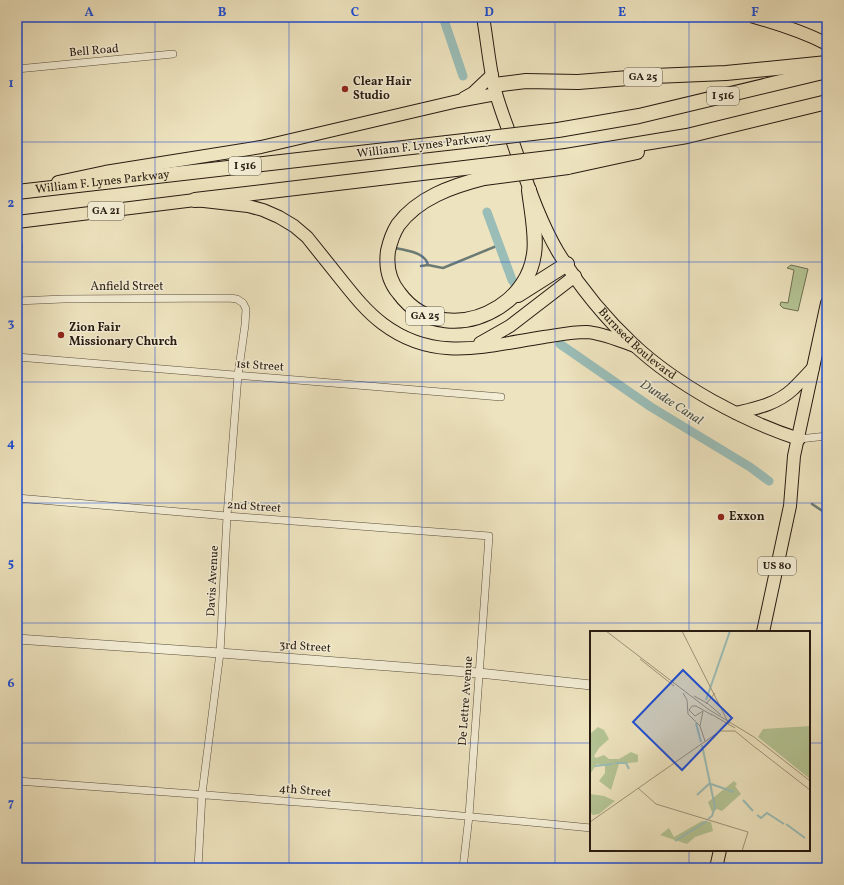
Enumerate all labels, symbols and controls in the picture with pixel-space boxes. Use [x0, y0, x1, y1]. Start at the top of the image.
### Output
text: A [84, 4, 94, 22]
text: B [218, 4, 227, 22]
text: C [351, 4, 359, 22]
text: D [484, 4, 494, 22]
text: E [618, 4, 626, 22]
text: F [751, 4, 759, 22]
street label: Bell Road [68, 41, 120, 61]
road number: GA 25 [624, 68, 662, 86]
place label: Clear Hair Studio [353, 74, 412, 104]
text: 1 [8, 75, 14, 93]
marker: Clear Hair Studio [340, 84, 350, 94]
road number: I 516 [707, 87, 739, 105]
street label: William F. Lynes Parkway [356, 130, 492, 162]
road number: I 516 [229, 157, 261, 175]
street label: William F. Lynes Parkway [34, 167, 171, 198]
text: 2 [8, 195, 15, 213]
road number: GA 21 [88, 202, 124, 220]
street label: Anfield Street [90, 279, 164, 295]
street label: Burnsed Boulevard [594, 305, 679, 384]
road number: GA 25 [406, 307, 444, 325]
text: 3 [8, 315, 15, 333]
place label: Zion Fair Missionary Church [69, 320, 178, 350]
marker: Zion Fair Missionary Church [56, 330, 66, 340]
street label: 1st Street [236, 356, 284, 376]
water label: Dundee Canal [636, 376, 707, 430]
text: 4 [7, 435, 15, 453]
street label: 2nd Street [226, 497, 282, 517]
place label: Exxon [729, 509, 765, 525]
marker: Exxon [716, 512, 726, 522]
street label: Davis Avenue [203, 545, 223, 617]
text: 5 [8, 555, 14, 573]
road number: US 80 [758, 557, 796, 575]
inset map [590, 631, 810, 851]
street label: 3rd Street [279, 637, 331, 657]
street label: De Lettre Avenue [455, 655, 477, 746]
text: 6 [7, 675, 15, 693]
street label: 4th Street [278, 781, 332, 801]
text: 7 [8, 795, 14, 813]

